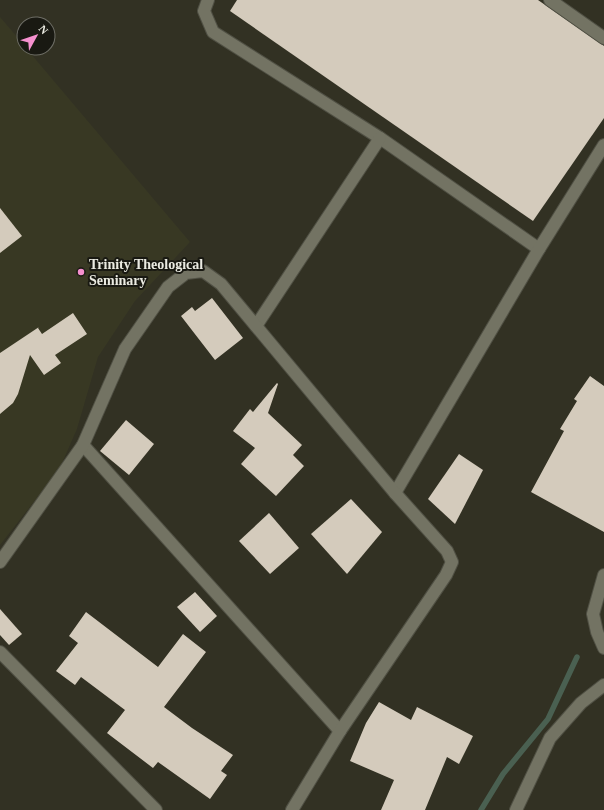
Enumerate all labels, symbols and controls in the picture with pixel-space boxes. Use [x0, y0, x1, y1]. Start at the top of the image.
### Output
north arrow [16, 16, 56, 56]
text: N [37, 23, 51, 37]
place label: Trinity Theological Seminary [89, 257, 203, 288]
marker: Trinity Theological Seminary [76, 267, 86, 277]

